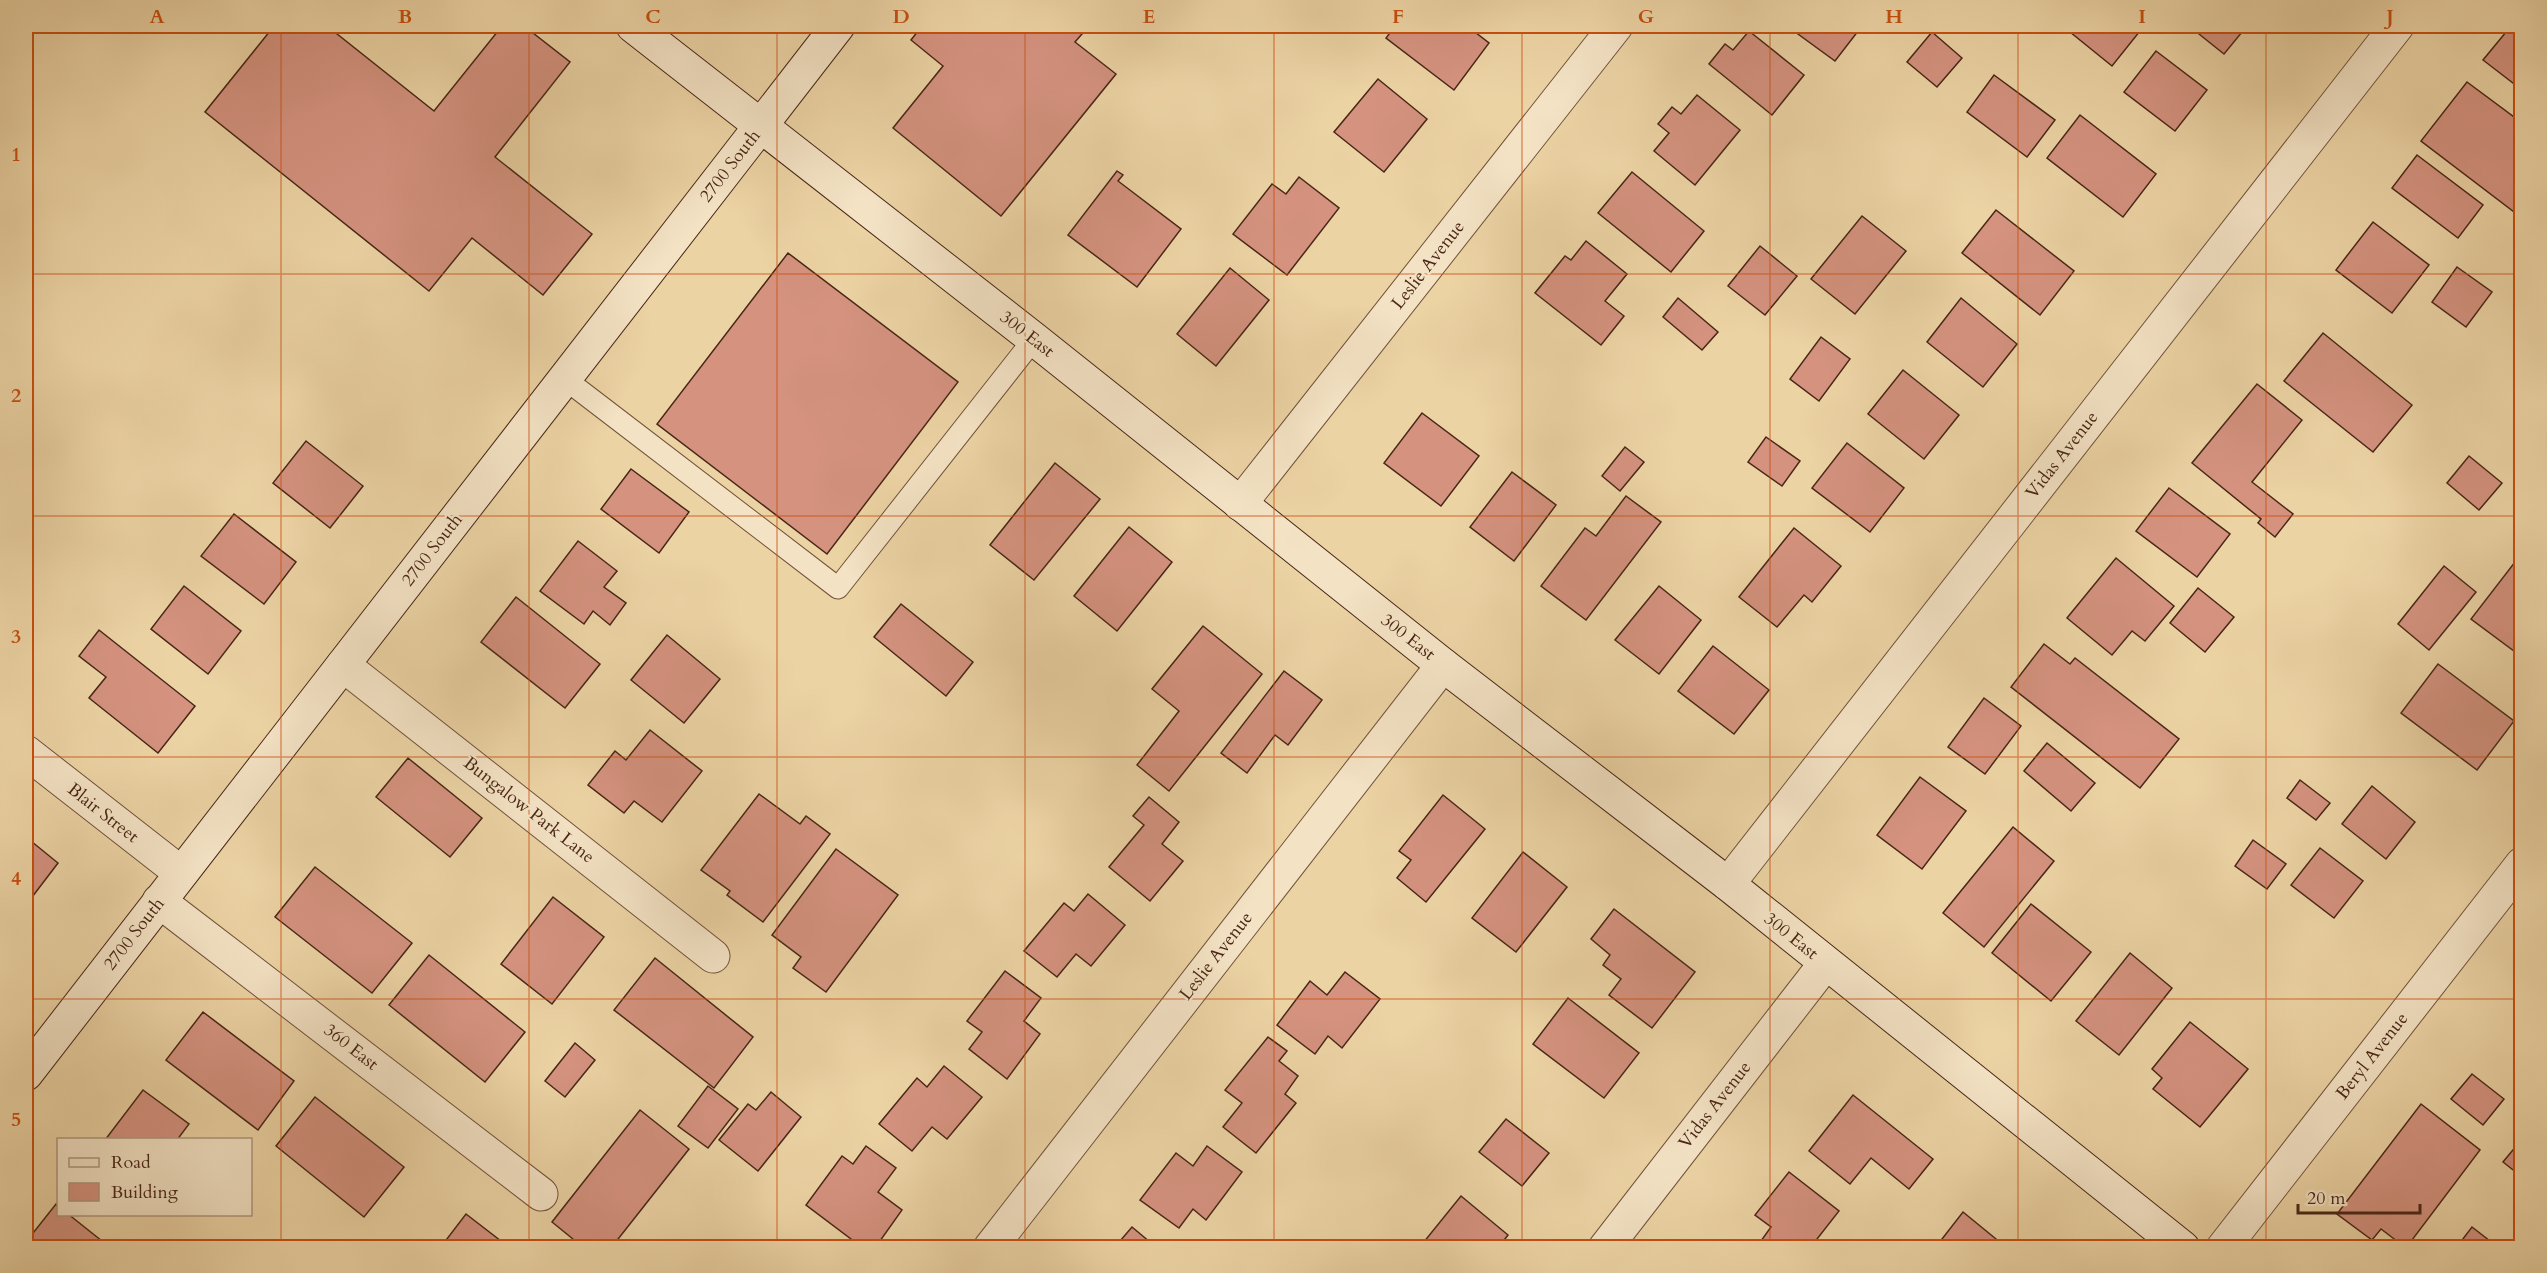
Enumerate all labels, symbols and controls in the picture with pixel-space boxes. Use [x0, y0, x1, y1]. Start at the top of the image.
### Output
text: A [149, 3, 165, 30]
text: B [398, 3, 412, 30]
text: C [645, 3, 661, 30]
text: D [892, 3, 910, 30]
text: E [1143, 3, 1155, 30]
text: F [1392, 3, 1404, 30]
text: G [1638, 3, 1654, 30]
text: H [1885, 3, 1903, 30]
text: I [2138, 3, 2146, 30]
text: J [2383, 3, 2394, 30]
street label: 2700 South [694, 124, 766, 208]
text: 1 [11, 141, 21, 168]
street label: Leslie Avenue [1385, 215, 1471, 315]
street label: 300 East [994, 305, 1060, 363]
text: 2 [11, 382, 21, 409]
street label: Vidas Avenue [2020, 406, 2104, 504]
street label: 2700 South [396, 508, 468, 592]
street label: 300 East [1375, 608, 1441, 666]
text: 3 [11, 623, 21, 650]
street label: Bungalow Park Lane [458, 751, 600, 869]
street label: Blair Street [62, 777, 144, 849]
text: 4 [11, 865, 21, 892]
street label: 2700 South [98, 892, 170, 976]
street label: Leslie Avenue [1173, 906, 1259, 1006]
street label: 300 East [1759, 906, 1824, 966]
street label: Beryl Avenue [2330, 1007, 2414, 1105]
street label: 360 East [318, 1018, 384, 1076]
street label: Vidas Avenue [1673, 1056, 1757, 1154]
text: 5 [11, 1106, 21, 1133]
legend [57, 1138, 252, 1216]
text: Road [111, 1150, 151, 1175]
scale bar [2298, 1177, 2420, 1215]
text: Building [111, 1180, 179, 1205]
text: 20 m [2307, 1186, 2346, 1211]

